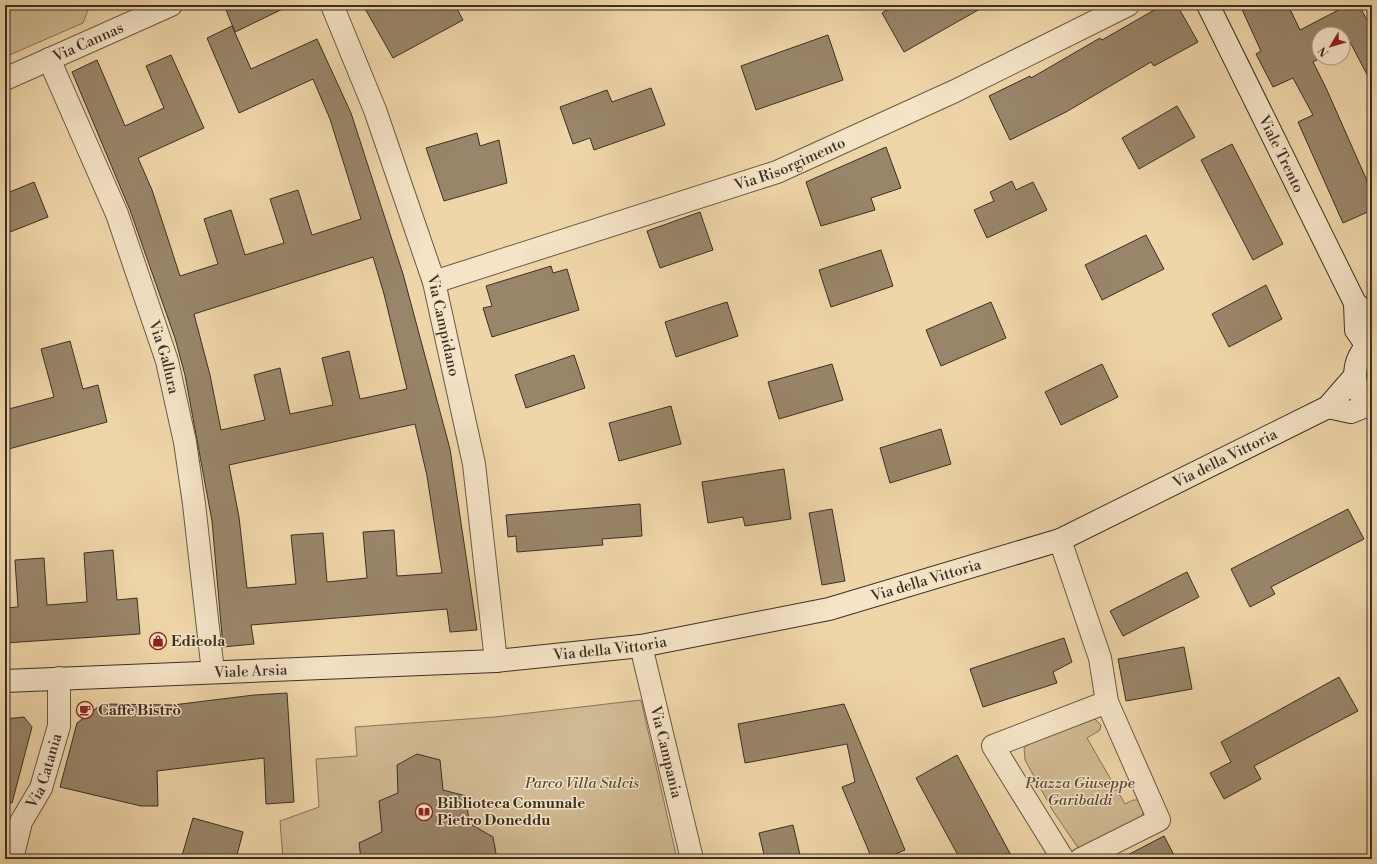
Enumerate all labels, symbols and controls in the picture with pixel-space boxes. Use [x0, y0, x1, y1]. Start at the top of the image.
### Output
street label: Via Cannas [49, 18, 127, 67]
north arrow [1311, 26, 1351, 66]
text: N [1316, 44, 1332, 59]
street label: Viale Trento [1253, 111, 1308, 196]
street label: Via Risorgimento [731, 133, 848, 195]
street label: Via Campidano [422, 271, 464, 378]
street label: Via Gallura [144, 317, 183, 396]
street label: Via della Vittoria [1169, 425, 1281, 493]
street label: Via della Vittoria [868, 555, 984, 606]
shop icon: Edicola [148, 631, 168, 651]
place label: Edicola [171, 632, 226, 651]
street label: Via della Vittoria [551, 632, 669, 665]
street label: Viale Arsia [213, 660, 288, 683]
cafe icon: Caffè Bistrò [75, 700, 95, 720]
place label: Caffè Bistrò [98, 701, 181, 720]
street label: Via Campania [645, 703, 686, 801]
street label: Via Catania [22, 731, 66, 813]
park label: Parco Villa Sulcis [524, 774, 639, 793]
park label: Piazza Giuseppe Garibaldi [1024, 774, 1135, 810]
place label: Biblioteca Comunale Pietro Doneddu [437, 794, 585, 830]
library icon: Biblioteca Comunale Pietro Doneddu [414, 802, 434, 822]

